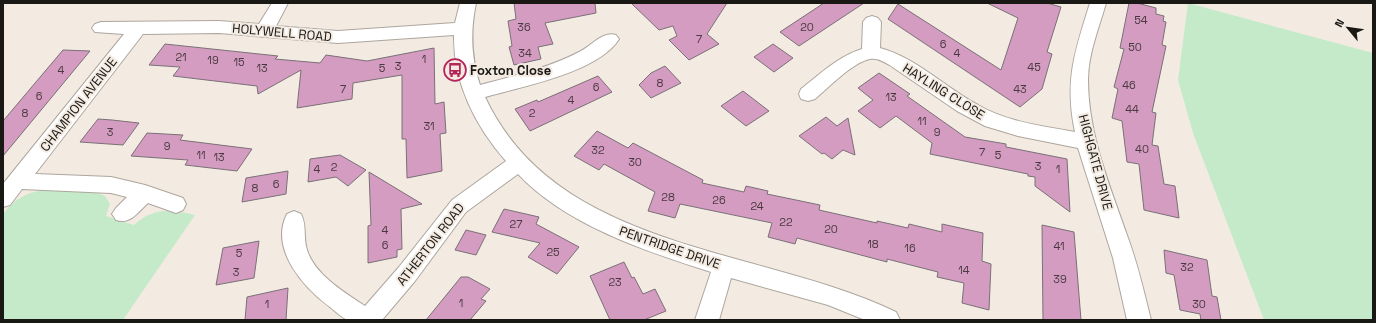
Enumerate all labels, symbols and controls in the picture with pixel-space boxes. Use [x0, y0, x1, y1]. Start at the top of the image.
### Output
north arrow [1328, 8, 1368, 48]
house number: 54 [1134, 13, 1148, 27]
text: N [1331, 17, 1347, 30]
street label: HOLYWELL ROAD [231, 20, 333, 45]
house number: 36 [517, 20, 531, 34]
house number: 20 [800, 20, 814, 34]
house number: 7 [696, 32, 702, 46]
house number: 6 [940, 37, 947, 51]
house number: 50 [1128, 40, 1142, 54]
house number: 34 [518, 46, 532, 60]
house number: 4 [954, 46, 961, 60]
house number: 21 [175, 50, 187, 64]
house number: 1 [422, 52, 426, 66]
house number: 19 [207, 53, 219, 67]
street label: CHAMPION AVENUE [36, 54, 121, 155]
house number: 15 [233, 55, 245, 69]
bus stop icon: Foxton Close [442, 57, 468, 83]
house number: 3 [395, 59, 402, 73]
street label: HAYLING CLOSE [900, 59, 988, 123]
house number: 45 [1027, 60, 1041, 74]
house number: 13 [256, 61, 268, 75]
house number: 5 [379, 61, 386, 75]
place label: Foxton Close [470, 62, 551, 79]
house number: 4 [58, 63, 65, 77]
house number: 8 [657, 76, 664, 90]
house number: 46 [1122, 78, 1136, 92]
house number: 6 [593, 80, 600, 94]
house number: 7 [340, 82, 346, 96]
house number: 43 [1013, 82, 1027, 96]
house number: 6 [36, 89, 43, 103]
house number: 13 [885, 90, 897, 104]
house number: 4 [568, 93, 575, 107]
house number: 44 [1125, 102, 1139, 116]
house number: 8 [22, 106, 29, 120]
house number: 2 [529, 106, 536, 120]
street label: HIGHGATE DRIVE [1075, 112, 1116, 212]
house number: 11 [917, 114, 927, 128]
house number: 31 [423, 119, 435, 133]
house number: 3 [107, 125, 114, 139]
house number: 9 [934, 125, 941, 139]
house number: 9 [164, 139, 171, 153]
house number: 40 [1135, 142, 1149, 156]
house number: 32 [591, 143, 605, 157]
house number: 7 [979, 145, 985, 159]
house number: 11 [196, 148, 206, 162]
house number: 5 [995, 148, 1002, 162]
house number: 13 [213, 150, 225, 164]
house number: 30 [628, 155, 642, 169]
house number: 3 [1035, 159, 1042, 173]
house number: 2 [331, 160, 338, 174]
house number: 4 [314, 162, 321, 176]
house number: 1 [1056, 162, 1060, 176]
house number: 6 [273, 177, 280, 191]
house number: 8 [252, 181, 259, 195]
house number: 28 [661, 190, 675, 204]
house number: 26 [712, 193, 726, 207]
house number: 24 [750, 199, 764, 213]
street label: ATHERTON ROAD [393, 200, 468, 289]
house number: 22 [779, 215, 793, 229]
house number: 27 [510, 217, 522, 231]
street label: PENTRIDGE DRIVE [617, 222, 723, 273]
house number: 20 [824, 222, 838, 236]
house number: 4 [382, 223, 389, 237]
house number: 18 [867, 237, 879, 251]
house number: 6 [382, 238, 389, 252]
house number: 41 [1053, 239, 1065, 253]
house number: 16 [904, 241, 916, 255]
house number: 25 [546, 245, 560, 259]
house number: 5 [236, 246, 243, 260]
house number: 32 [1180, 260, 1194, 274]
house number: 14 [958, 263, 970, 277]
house number: 3 [233, 265, 240, 279]
house number: 39 [1053, 272, 1067, 286]
house number: 23 [608, 275, 622, 289]
house number: 1 [459, 296, 463, 310]
house number: 1 [265, 297, 269, 311]
house number: 30 [1192, 297, 1206, 311]

